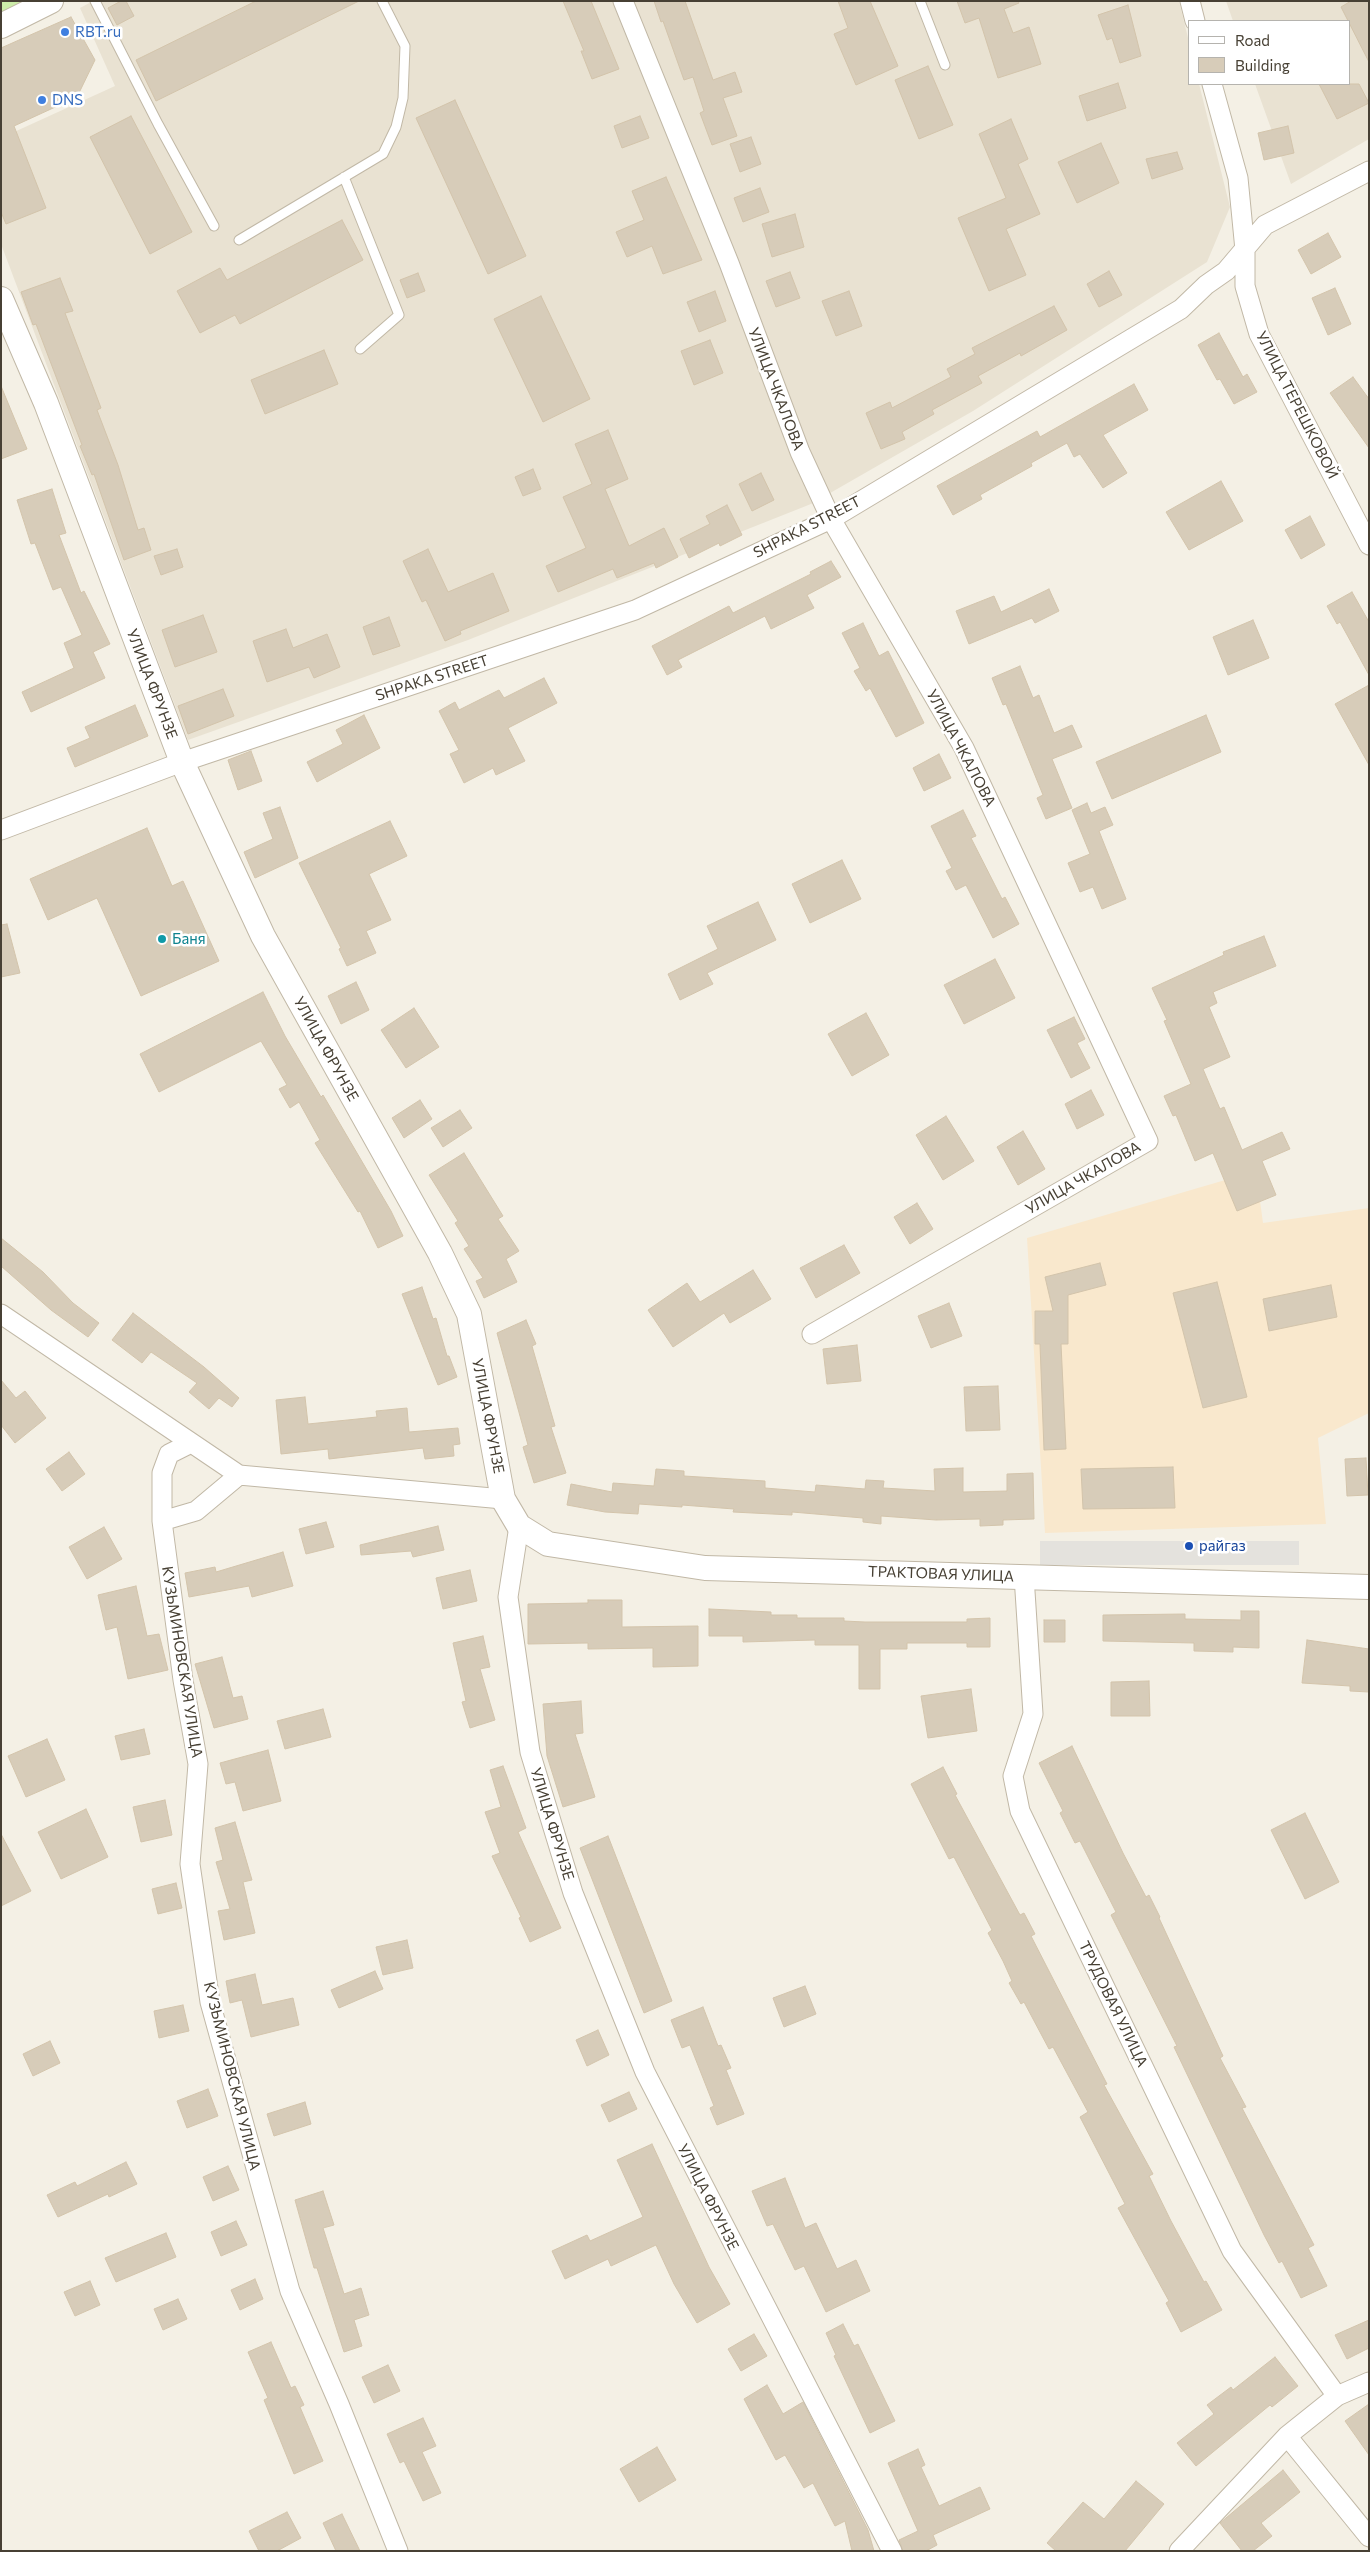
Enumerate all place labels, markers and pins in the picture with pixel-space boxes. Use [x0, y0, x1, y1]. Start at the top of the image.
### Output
place label: RBT.ru [75, 23, 121, 41]
marker: RBT.ru [59, 26, 71, 38]
place label: DNS [52, 91, 83, 109]
marker: DNS [36, 94, 48, 106]
place label: Баня [172, 930, 206, 948]
marker: Баня [156, 933, 168, 945]
place label: райгаз [1199, 1537, 1246, 1555]
marker: райгаз [1183, 1540, 1195, 1552]

